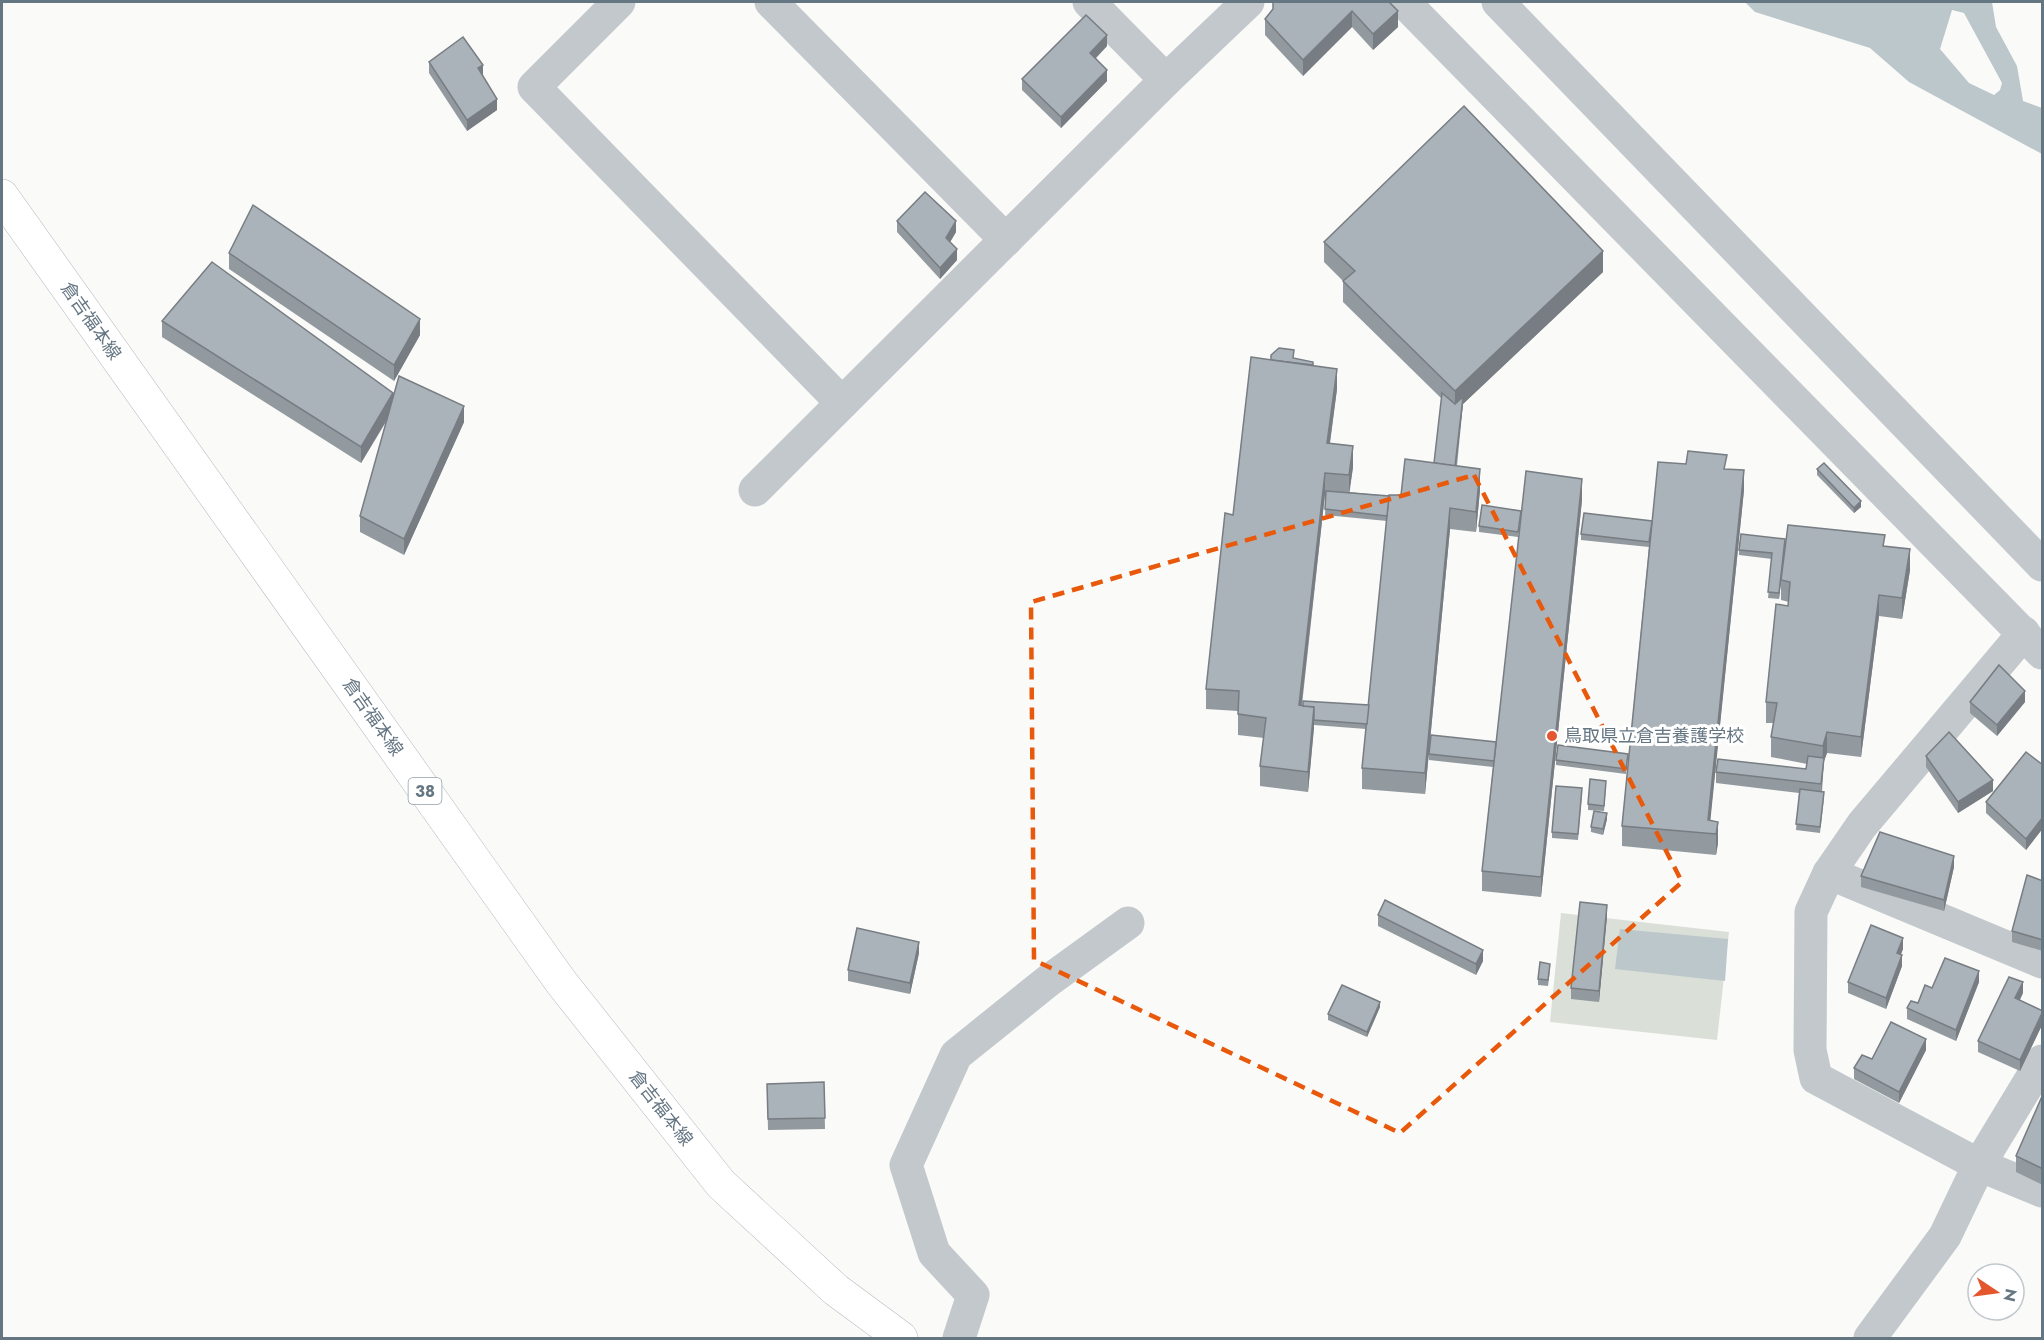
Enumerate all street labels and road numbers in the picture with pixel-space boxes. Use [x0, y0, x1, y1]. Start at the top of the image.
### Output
street label: 倉吉福本線 [55, 277, 127, 365]
street label: 倉吉福本線 [337, 673, 409, 761]
road number: 38 [408, 778, 442, 804]
street label: 倉吉福本線 [623, 1065, 699, 1151]

